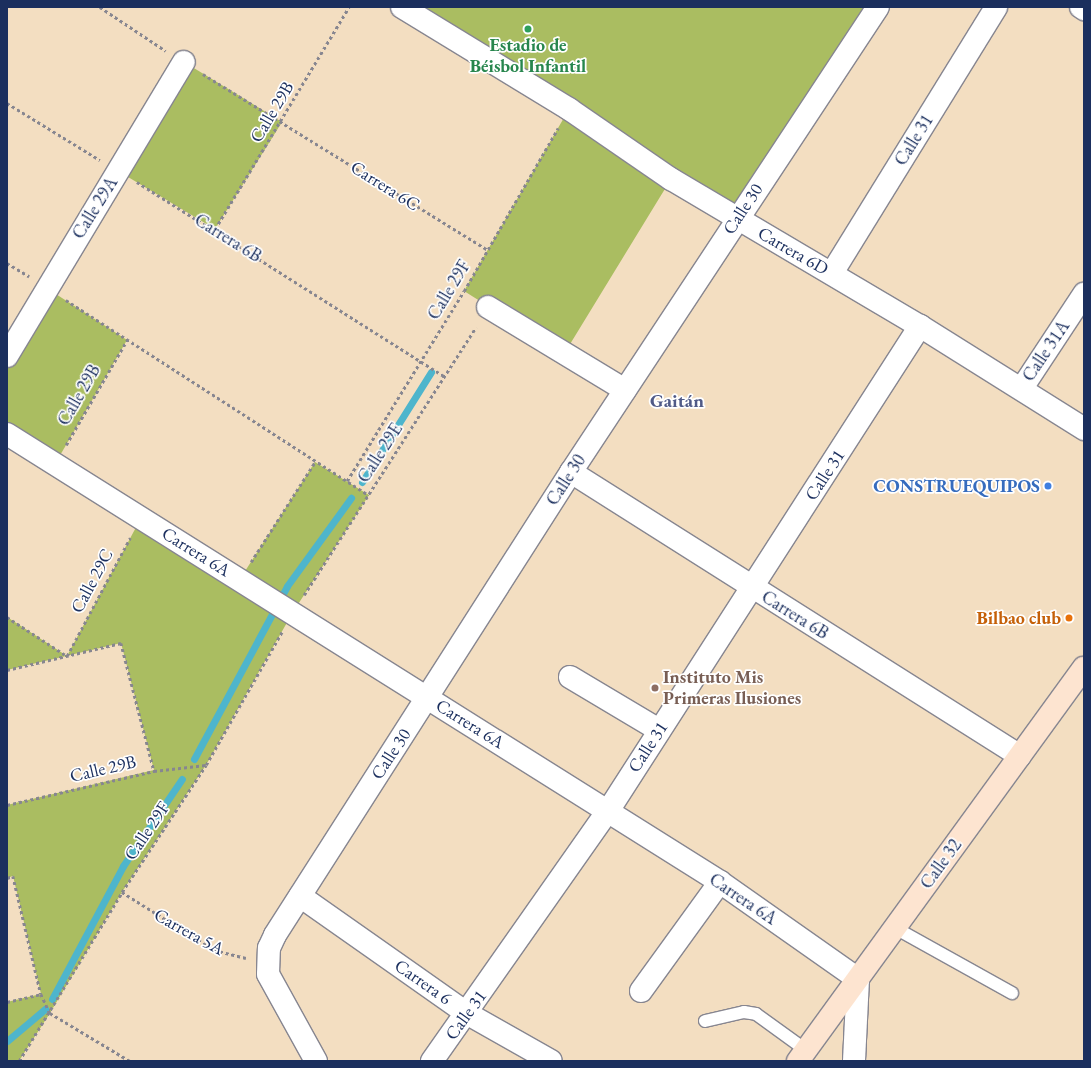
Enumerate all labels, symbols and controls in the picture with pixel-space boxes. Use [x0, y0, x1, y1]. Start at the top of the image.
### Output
marker: Estadio de Béisbol Infantil [523, 24, 533, 34]
place label: Estadio de Béisbol Infantil [470, 35, 586, 78]
street label: Calle 29B [245, 78, 299, 146]
street label: Calle 31 [890, 110, 938, 170]
street label: Carrera 6C [347, 156, 423, 216]
street label: Calle 29A [68, 173, 122, 243]
street label: Calle 30 [719, 179, 767, 239]
street label: Carrera 6B [190, 209, 266, 267]
street label: Carrera 6D [754, 222, 832, 280]
street label: Calle 29F [423, 256, 475, 324]
street label: Calle 31A [1018, 316, 1074, 386]
street label: Calle 29B [53, 361, 105, 429]
district label: Gaitán [650, 390, 704, 412]
street label: Calle 29E [353, 419, 407, 487]
street label: Calle 31 [801, 445, 849, 505]
street label: Calle 30 [542, 450, 590, 510]
place label: CONSTRUEQUIPOS [873, 475, 1040, 497]
marker: CONSTRUEQUIPOS [1043, 481, 1053, 491]
street label: Carrera 6A [158, 522, 234, 582]
street label: Calle 29C [66, 545, 118, 617]
street label: Carrera 6B [757, 586, 833, 644]
place label: Bilbao club [976, 607, 1061, 629]
marker: Bilbao club [1064, 613, 1074, 623]
place label: Instituto Mis Primeras Ilusiones [663, 667, 801, 710]
marker: Instituto Mis Primeras Ilusiones [650, 683, 660, 693]
street label: Carrera 6A [432, 694, 508, 754]
street label: Calle 31 [624, 717, 672, 777]
street label: Calle 30 [367, 724, 415, 784]
street label: Calle 29B [68, 751, 138, 787]
street label: Calle 29F [120, 798, 174, 864]
street label: Calle 32 [916, 835, 966, 893]
street label: Carrera 6A [705, 869, 781, 929]
street label: Carrera 5A [150, 904, 228, 960]
street label: Carrera 6 [390, 955, 456, 1009]
street label: Calle 31 [441, 986, 491, 1044]

